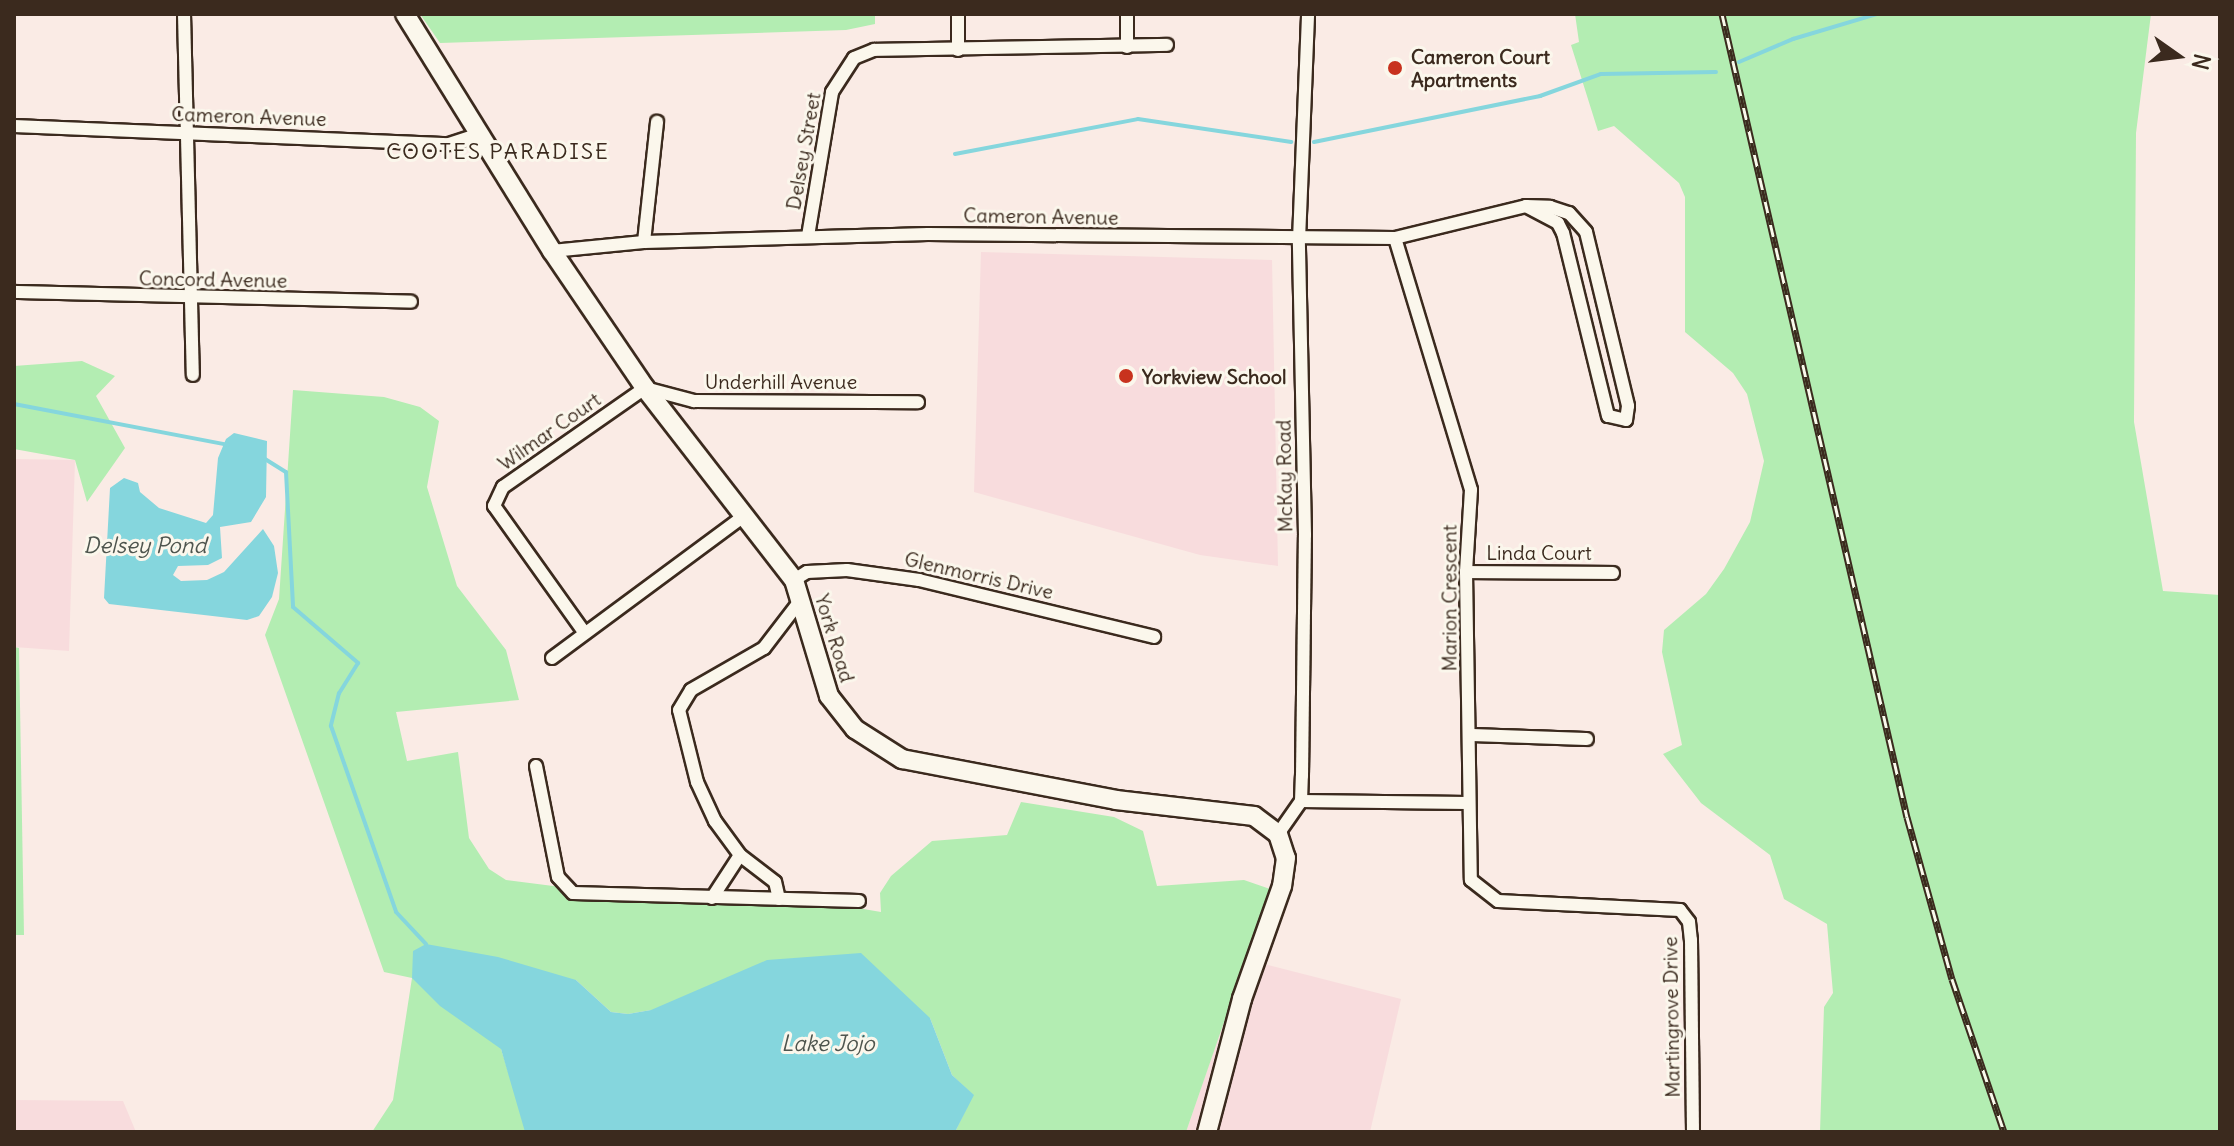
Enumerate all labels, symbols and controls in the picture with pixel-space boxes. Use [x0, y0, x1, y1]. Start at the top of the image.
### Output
north arrow [2138, 16, 2218, 96]
place label: Cameron Court Apartments [1411, 44, 1550, 91]
text: N [2186, 51, 2217, 73]
marker: Cameron Court Apartments [1386, 59, 1404, 77]
street label: Delsey Street [781, 90, 825, 212]
street label: Cameron Avenue [171, 101, 327, 131]
district label: COOTES PARADISE [386, 139, 610, 165]
street label: Cameron Avenue [963, 203, 1119, 229]
street label: Concord Avenue [139, 266, 287, 292]
place label: Yorkview School [1142, 364, 1287, 388]
marker: Yorkview School [1117, 367, 1135, 385]
street label: Underhill Avenue [705, 369, 857, 393]
street label: Wilmar Court [493, 387, 605, 475]
street label: McKay Road [1271, 419, 1297, 533]
street label: Marion Crescent [1437, 525, 1461, 671]
water label: Delsey Pond [84, 533, 206, 559]
street label: Linda Court [1486, 540, 1592, 564]
street label: Glenmorris Drive [902, 546, 1056, 604]
street label: York Road [810, 591, 860, 685]
street label: Martingrove Drive [1658, 936, 1684, 1098]
water label: Lake Jojo [781, 1031, 875, 1057]

